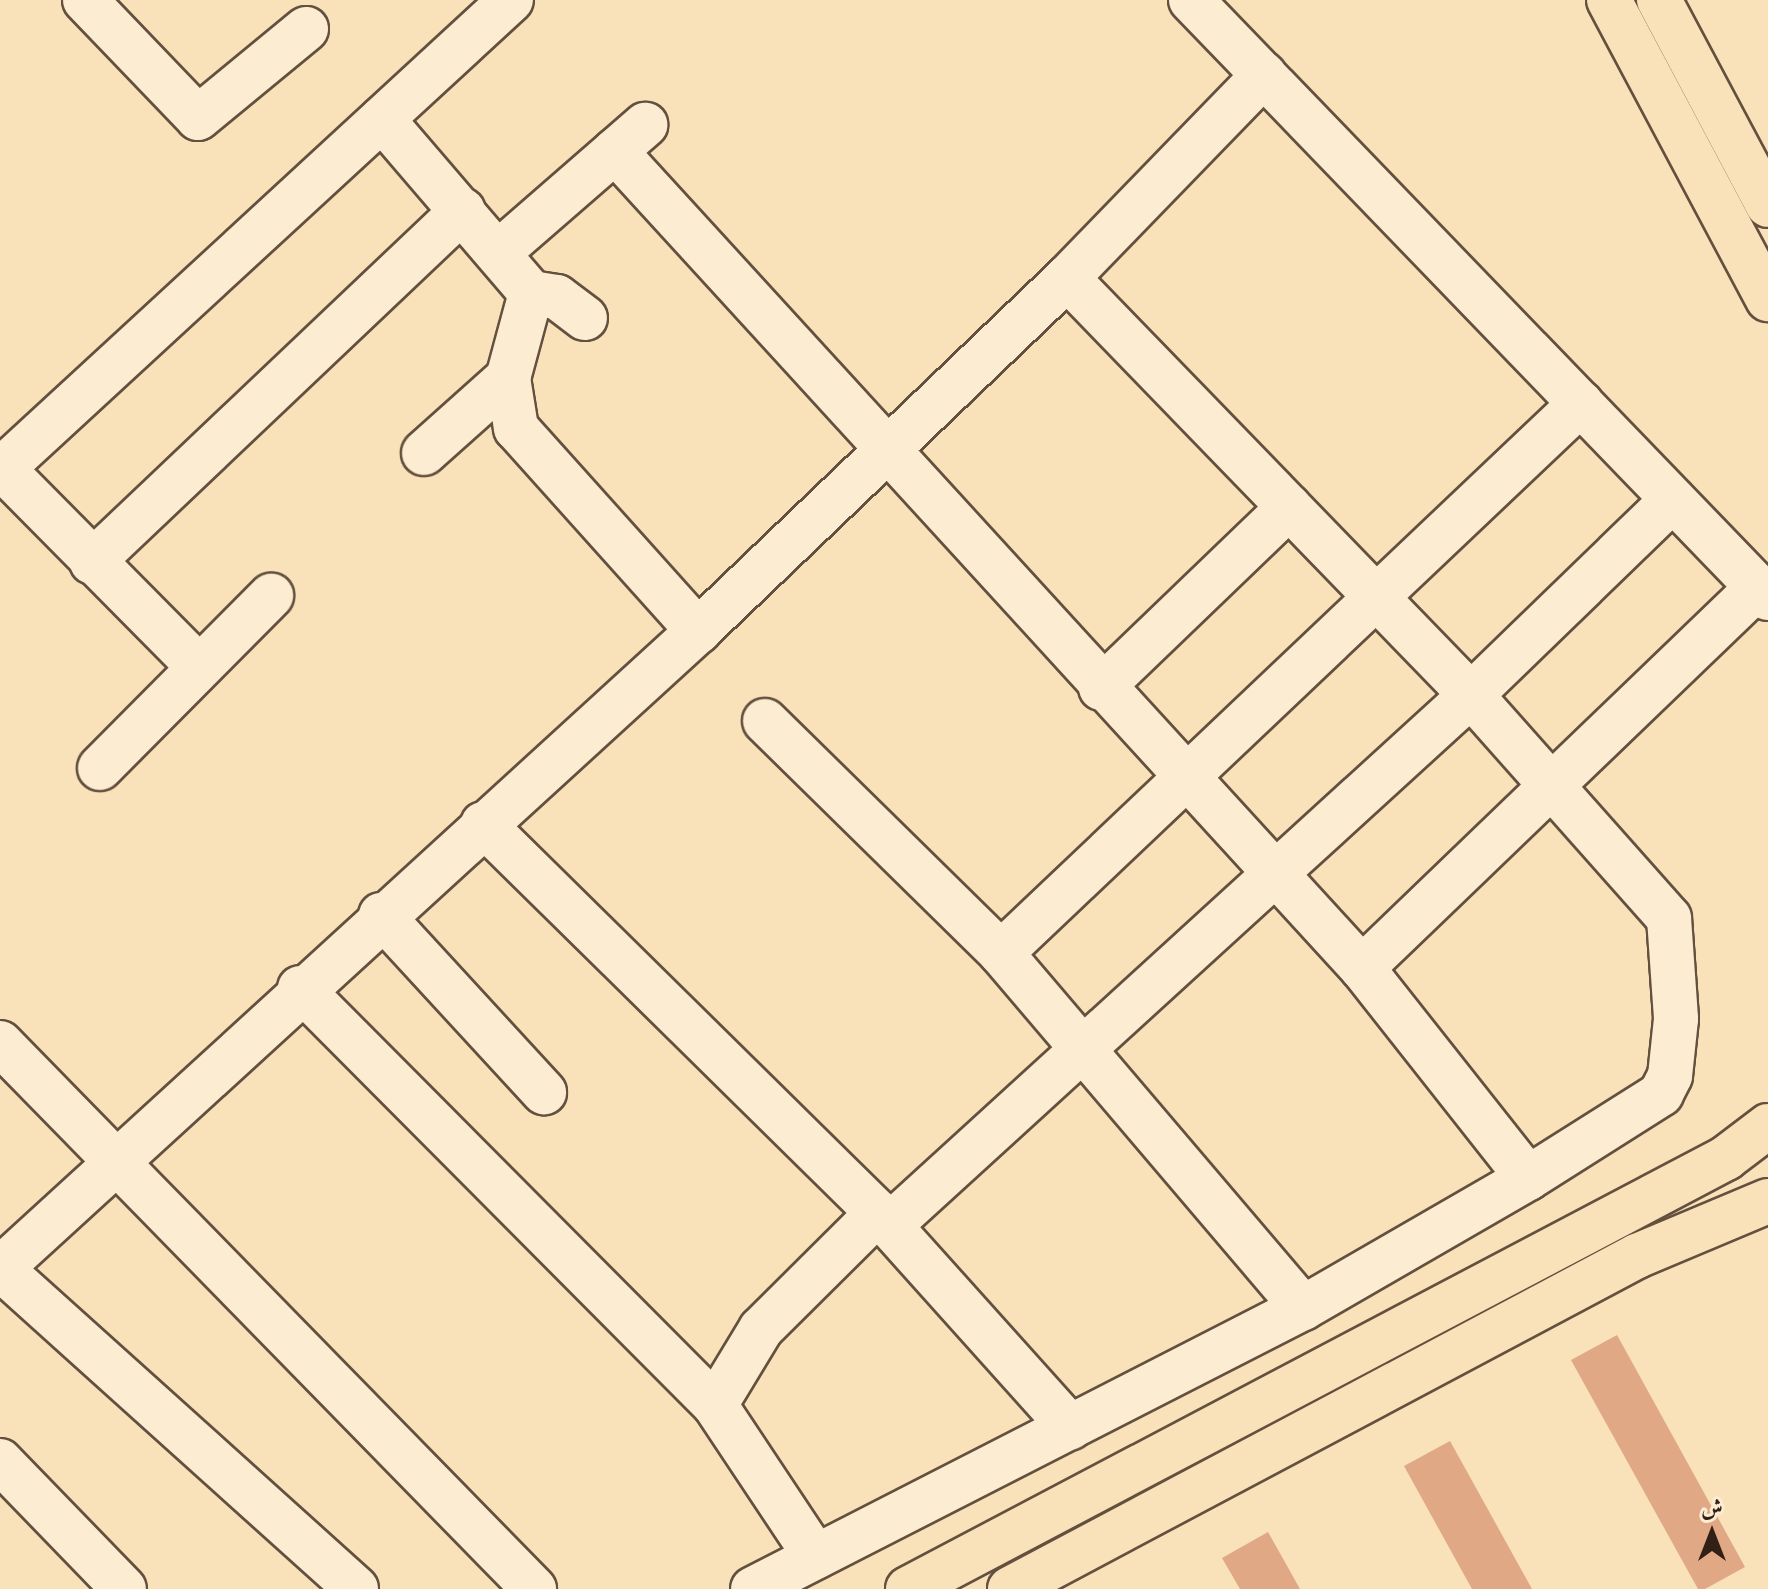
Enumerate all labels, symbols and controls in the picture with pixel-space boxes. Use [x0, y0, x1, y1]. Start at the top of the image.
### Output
north arrow [1672, 1493, 1752, 1573]
text: ش [1701, 1495, 1723, 1522]

